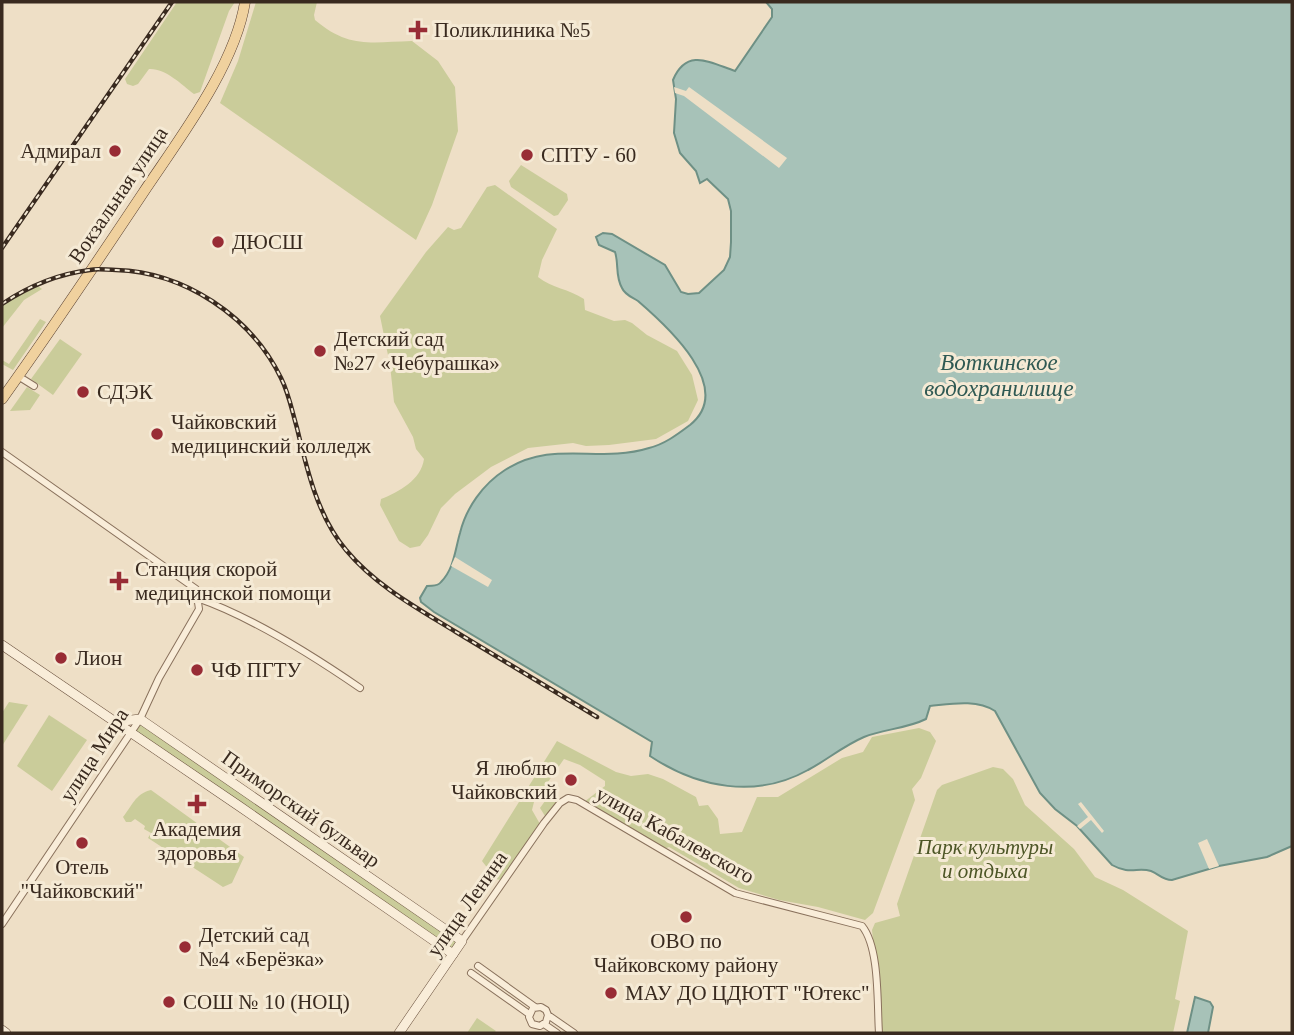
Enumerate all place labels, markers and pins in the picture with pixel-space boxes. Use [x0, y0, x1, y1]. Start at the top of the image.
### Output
place label: Поликлиника №5 [434, 18, 591, 42]
marker: Поликлиника №5 [408, 20, 428, 40]
place label: Адмирал [20, 139, 101, 163]
marker: Адмирал [107, 143, 123, 159]
place label: СПТУ - 60 [541, 143, 636, 167]
marker: СПТУ - 60 [519, 147, 535, 163]
place label: ДЮСШ [232, 230, 303, 254]
marker: ДЮСШ [210, 234, 226, 250]
place label: Детский сад №27 «Чебурашка» [334, 327, 500, 375]
marker: Детский сад №27 «Чебурашка» [312, 343, 328, 359]
place label: СДЭК [97, 380, 154, 404]
marker: СДЭК [75, 384, 91, 400]
place label: Чайковский медицинский колледж [171, 410, 371, 458]
marker: Чайковский медицинский колледж [149, 426, 165, 442]
place label: Станция скорой медицинской помощи [135, 557, 331, 605]
marker: Станция скорой медицинской помощи [109, 571, 129, 591]
place label: Лион [75, 646, 122, 670]
marker: Лион [53, 650, 69, 666]
place label: ЧФ ПГТУ [211, 658, 302, 682]
marker: ЧФ ПГТУ [189, 662, 205, 678]
place label: Я люблю Чайковский [451, 756, 557, 804]
marker: Я люблю Чайковский [563, 772, 579, 788]
marker: Академия здоровья [187, 794, 207, 814]
place label: Академия здоровья [153, 817, 242, 865]
marker: Отель "Чайковский" [74, 835, 90, 851]
place label: Отель "Чайковский" [21, 855, 143, 903]
marker: ОВО по Чайковскому району [678, 909, 694, 925]
place label: Детский сад №4 «Берёзка» [199, 923, 325, 971]
place label: ОВО по Чайковскому району [594, 929, 779, 977]
marker: Детский сад №4 «Берёзка» [177, 939, 193, 955]
place label: МАУ ДО ЦДЮТТ "Ютекс" [625, 981, 870, 1005]
marker: МАУ ДО ЦДЮТТ "Ютекс" [603, 985, 619, 1001]
place label: СОШ № 10 (НОЦ) [183, 990, 350, 1014]
marker: СОШ № 10 (НОЦ) [161, 994, 177, 1010]

